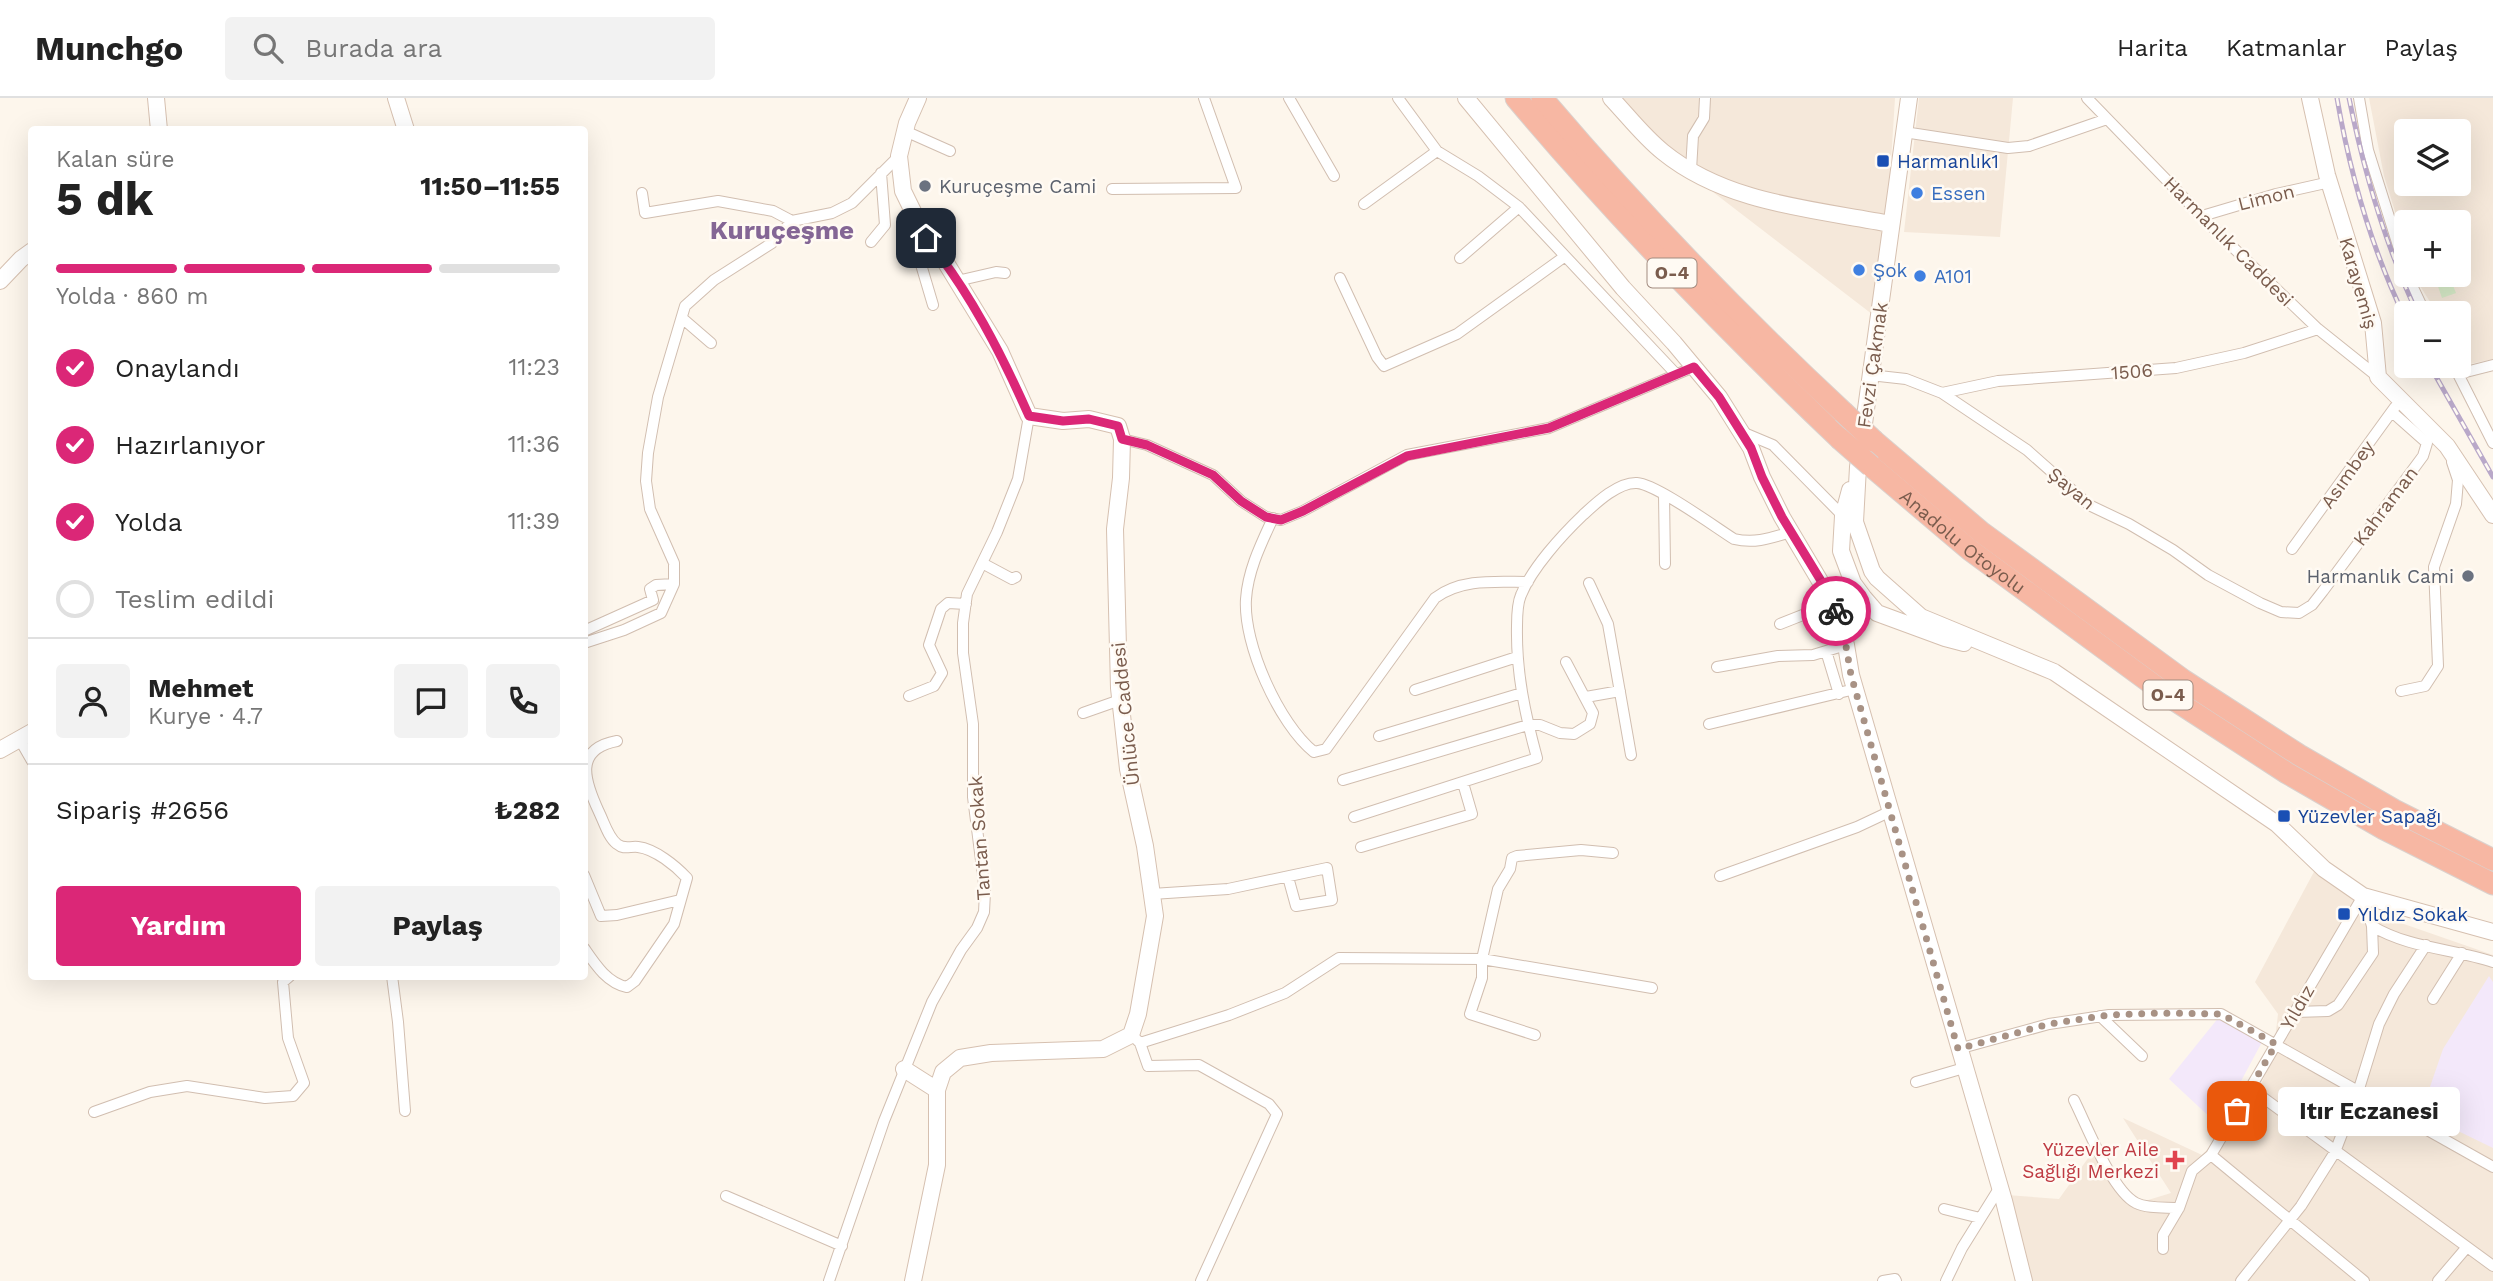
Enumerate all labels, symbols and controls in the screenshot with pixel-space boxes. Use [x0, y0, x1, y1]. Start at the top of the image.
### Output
search box [225, 17, 715, 80]
text: Munchgo [35, 29, 183, 68]
icon: search [249, 29, 287, 67]
text: Burada ara [305, 33, 442, 63]
text: Harita [2117, 34, 2188, 62]
text: Katmanlar [2226, 34, 2347, 62]
text: Paylaş [2385, 34, 2458, 62]
map controls [2394, 119, 2471, 378]
button: layers [2394, 119, 2471, 196]
text: Kalan süre [56, 146, 175, 173]
place label: Harmanlık1 [1897, 150, 1999, 173]
marker: Harmanlık1 [1875, 153, 1891, 169]
text: 11:50–11:55 [420, 171, 560, 201]
text: 5 dk [56, 172, 153, 226]
street label: Harmanlık Caddesi [2159, 172, 2298, 311]
place label: Kuruçeşme Cami [939, 175, 1096, 198]
marker: Kuruçeşme Cami [917, 178, 933, 194]
street label: Limon [2235, 179, 2297, 216]
place label: Essen [1931, 182, 1986, 205]
marker: Essen [1909, 185, 1925, 201]
pin [896, 208, 956, 268]
button: + [2394, 210, 2471, 287]
district label: Kuruçeşme [710, 215, 854, 245]
icon: home [907, 219, 945, 257]
street label: Karayemiş [2334, 235, 2383, 332]
road number: O-4 [1648, 258, 1696, 288]
place label: Şok [1873, 259, 1908, 282]
marker: Şok [1851, 262, 1867, 278]
place label: A101 [1934, 265, 1972, 288]
marker: A101 [1912, 268, 1928, 284]
text: Yolda · 860 m [56, 283, 208, 310]
street label: Fevzi Çakmak [1852, 300, 1893, 430]
button: − [2394, 301, 2471, 378]
icon: check [56, 349, 94, 387]
text: Onaylandı [115, 353, 240, 383]
text: 11:23 [508, 354, 560, 381]
street label: 1506 [2110, 359, 2154, 384]
icon: check [56, 426, 94, 464]
text: Hazırlanıyor [115, 430, 265, 460]
text: 11:36 [508, 431, 560, 458]
street label: Asımbey [2316, 436, 2379, 513]
street label: Şayan [2044, 462, 2100, 515]
street label: Kahraman [2348, 462, 2423, 551]
street label: Anadolu Otoyolu [1895, 485, 2030, 599]
icon: check [56, 503, 94, 541]
text: Yolda [115, 507, 183, 537]
text: 11:39 [508, 508, 560, 535]
place label: Harmanlık Cami [2306, 565, 2454, 588]
marker: Harmanlık Cami [2460, 568, 2476, 584]
courier [1801, 576, 1871, 646]
text: Teslim edildi [115, 584, 274, 614]
icon: bike [1817, 592, 1855, 630]
street label: Ünlüce Caddesi [1107, 641, 1144, 787]
button: person [56, 664, 130, 738]
button: chat [394, 664, 468, 738]
button: phone [486, 664, 560, 738]
text: Mehmet [148, 673, 253, 703]
road number: O-4 [2144, 680, 2192, 710]
text: Kurye · 4.7 [148, 703, 263, 730]
street label: Tantan Sokak [964, 775, 995, 901]
text: Sipariş #2656 [56, 795, 229, 825]
text: ₺282 [494, 795, 560, 825]
place label: Yüzevler Sapağı [2298, 805, 2441, 828]
marker: Yüzevler Sapağı [2276, 808, 2292, 824]
button: Yardım [56, 886, 301, 966]
button: Paylaş [315, 886, 560, 966]
place label: Yıldız Sokak [2358, 903, 2468, 926]
marker: Yıldız Sokak [2336, 906, 2352, 922]
street label: Yıldız [2276, 981, 2319, 1034]
pin [2207, 1081, 2267, 1141]
callout: Itır Eczanesi [2279, 1086, 2461, 1136]
icon: bag [2218, 1092, 2256, 1130]
text: Itır Eczanesi [2299, 1098, 2439, 1125]
place label: Yüzevler Aile Sağlığı Merkezi [2022, 1138, 2159, 1183]
marker: Yüzevler Aile Sağlığı Merkezi [2165, 1150, 2185, 1170]

